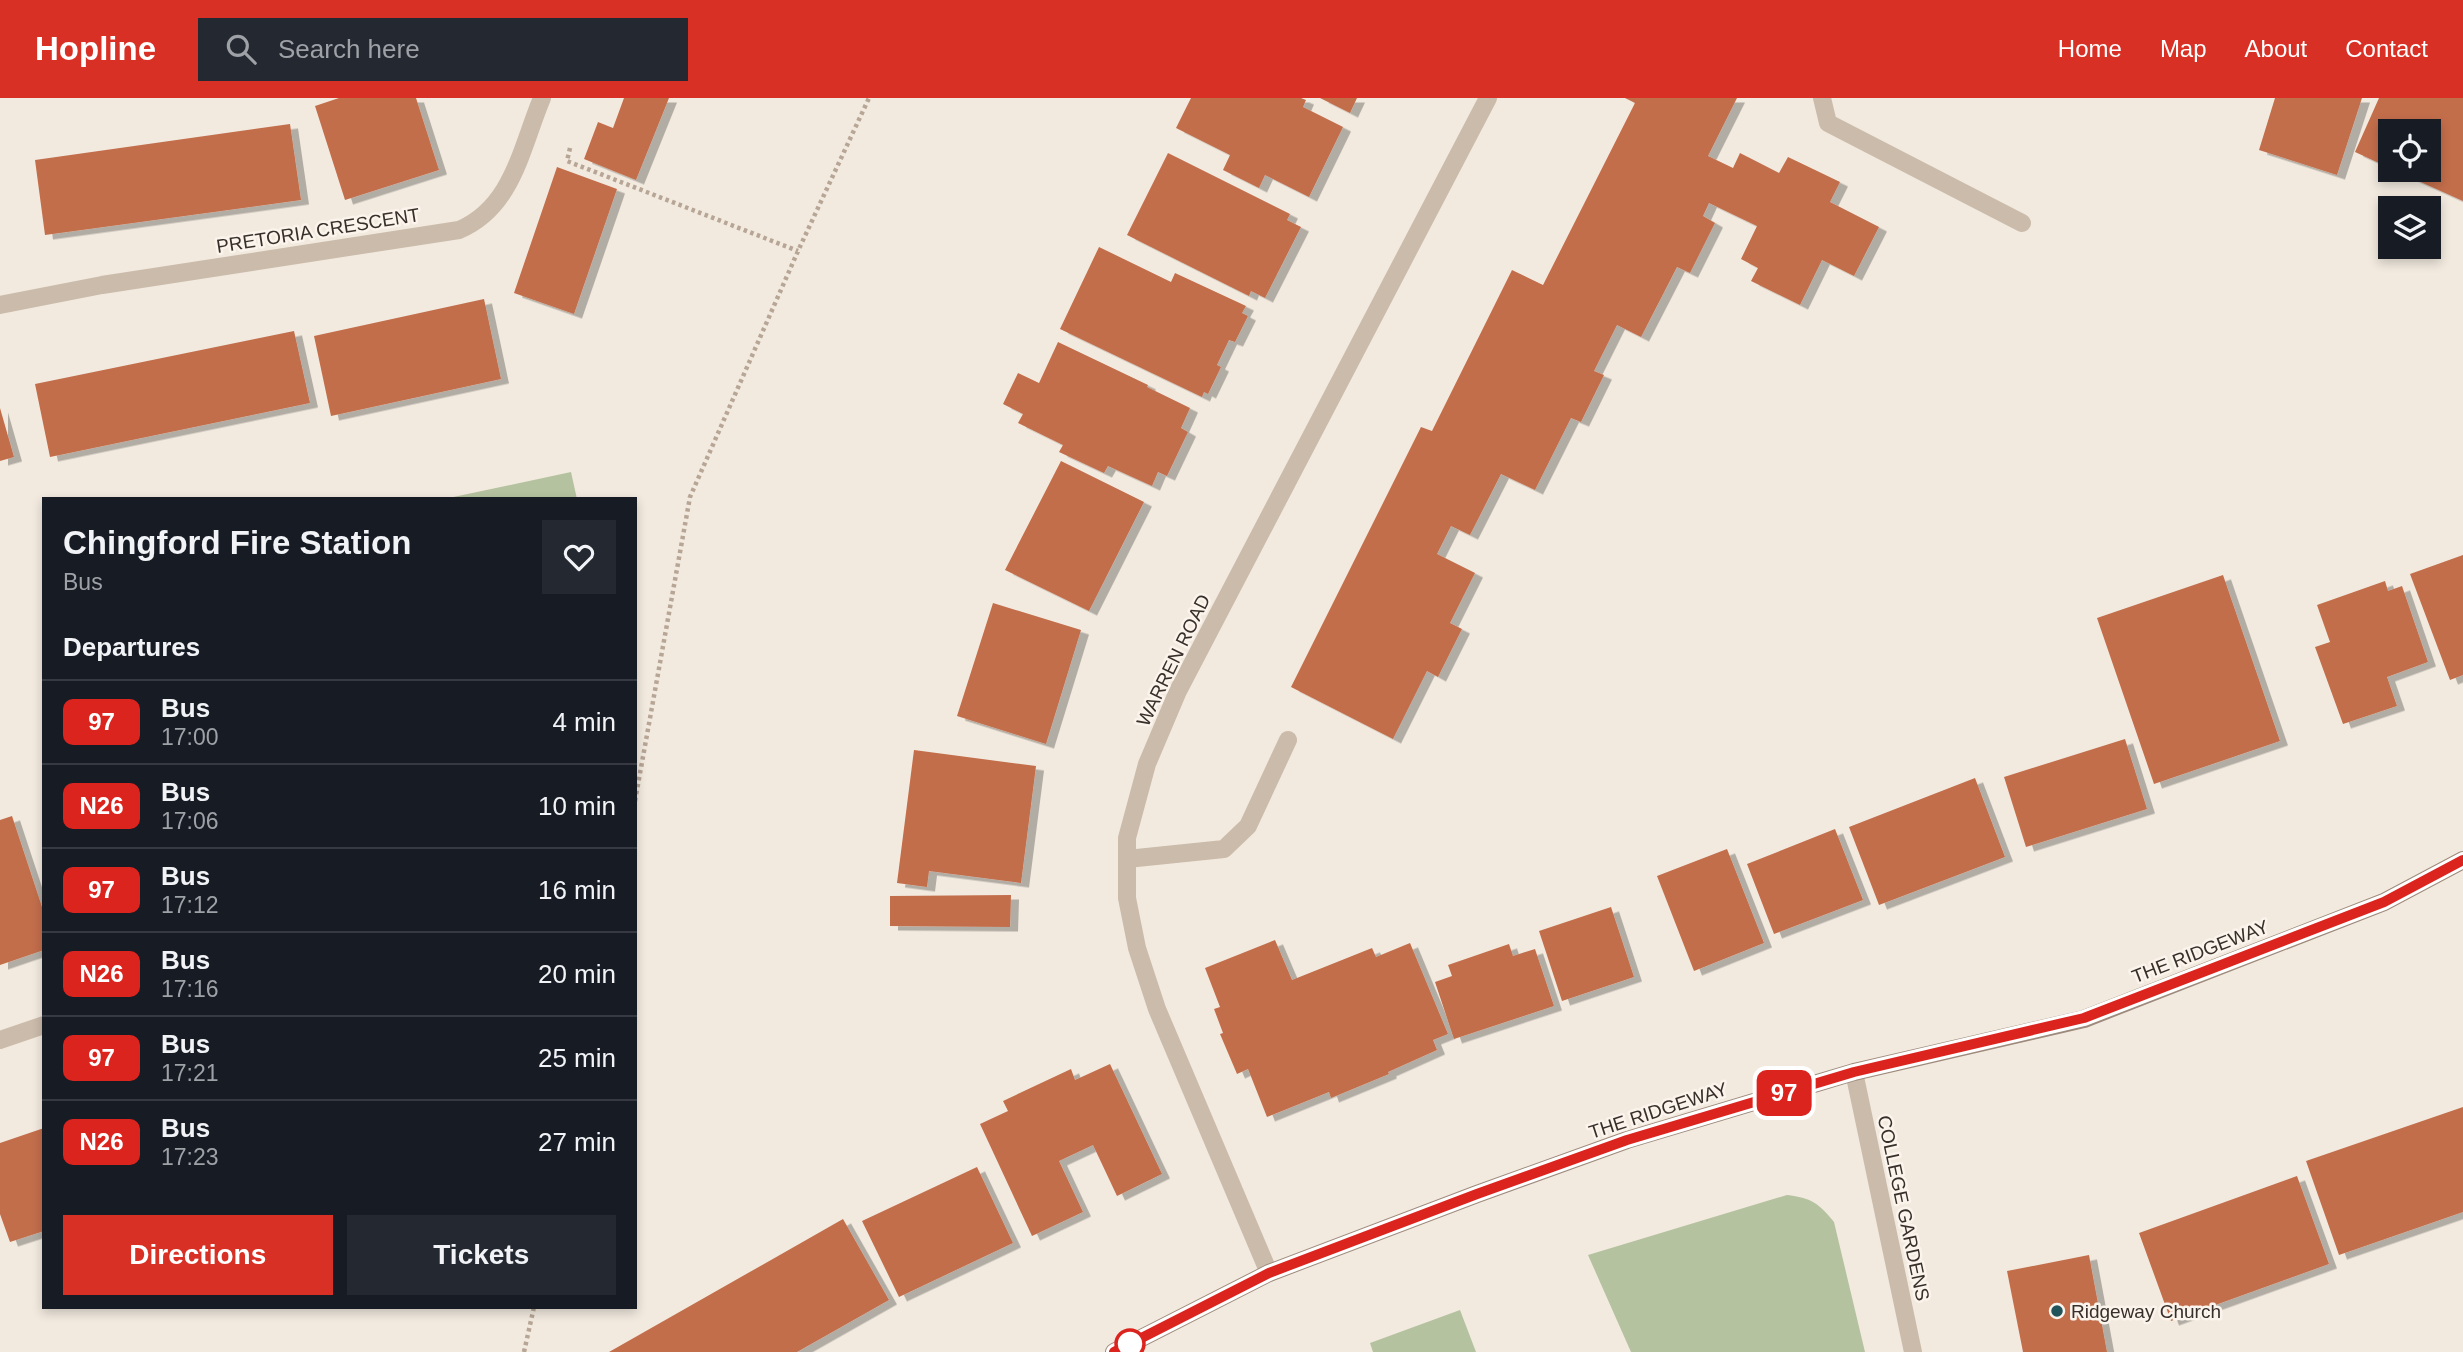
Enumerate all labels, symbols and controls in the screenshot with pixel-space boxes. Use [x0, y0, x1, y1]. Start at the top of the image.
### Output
search box [198, 18, 688, 81]
text: Hopline [35, 30, 156, 67]
icon: search [222, 30, 260, 68]
text: Search here [278, 34, 420, 64]
text: Home [2058, 35, 2122, 62]
text: Map [2160, 35, 2207, 62]
text: About [2245, 35, 2307, 62]
text: Contact [2345, 35, 2428, 62]
map controls [2378, 119, 2441, 259]
button: locate [2378, 119, 2441, 182]
button: layers [2378, 196, 2441, 259]
street label: PRETORIA CRESCENT [215, 204, 422, 257]
button: heart [542, 520, 616, 594]
text: Chingford Fire Station [63, 524, 411, 561]
text: Bus [63, 569, 103, 595]
street label: WARREN ROAD [1132, 591, 1214, 730]
text: Departures [63, 632, 200, 662]
text: Bus [161, 693, 210, 723]
text: 4 min [552, 707, 616, 737]
text: 97 [88, 708, 115, 735]
text: 17:00 [161, 724, 219, 750]
text: Bus [161, 777, 210, 807]
text: 10 min [538, 791, 616, 821]
text: N26 [79, 792, 124, 819]
text: 17:06 [161, 808, 219, 834]
text: Bus [161, 861, 210, 891]
text: 16 min [538, 875, 616, 905]
text: 97 [88, 876, 115, 903]
text: 17:12 [161, 892, 219, 918]
street label: THE RIDGEWAY [2129, 916, 2272, 987]
text: Bus [161, 945, 210, 975]
text: 20 min [538, 959, 616, 989]
text: N26 [79, 960, 124, 987]
text: 17:16 [161, 976, 219, 1002]
text: Bus [161, 1029, 210, 1059]
text: 25 min [538, 1043, 616, 1073]
text: 97 [88, 1044, 115, 1071]
text: 17:21 [161, 1060, 219, 1086]
line badge: 97 [1752, 1070, 1816, 1116]
street label: THE RIDGEWAY [1586, 1078, 1730, 1143]
text: 97 [1771, 1079, 1797, 1106]
text: Bus [161, 1113, 210, 1143]
street label: COLLEGE GARDENS [1874, 1113, 1933, 1303]
text: 27 min [538, 1127, 616, 1157]
text: N26 [79, 1128, 124, 1155]
text: 17:23 [161, 1144, 219, 1170]
button: Directions [63, 1215, 333, 1295]
button: Tickets [347, 1215, 616, 1295]
place label: Ridgeway Church [2071, 1301, 2221, 1322]
marker: Ridgeway Church [2049, 1303, 2065, 1319]
unlabelled marker [1115, 1329, 1145, 1352]

